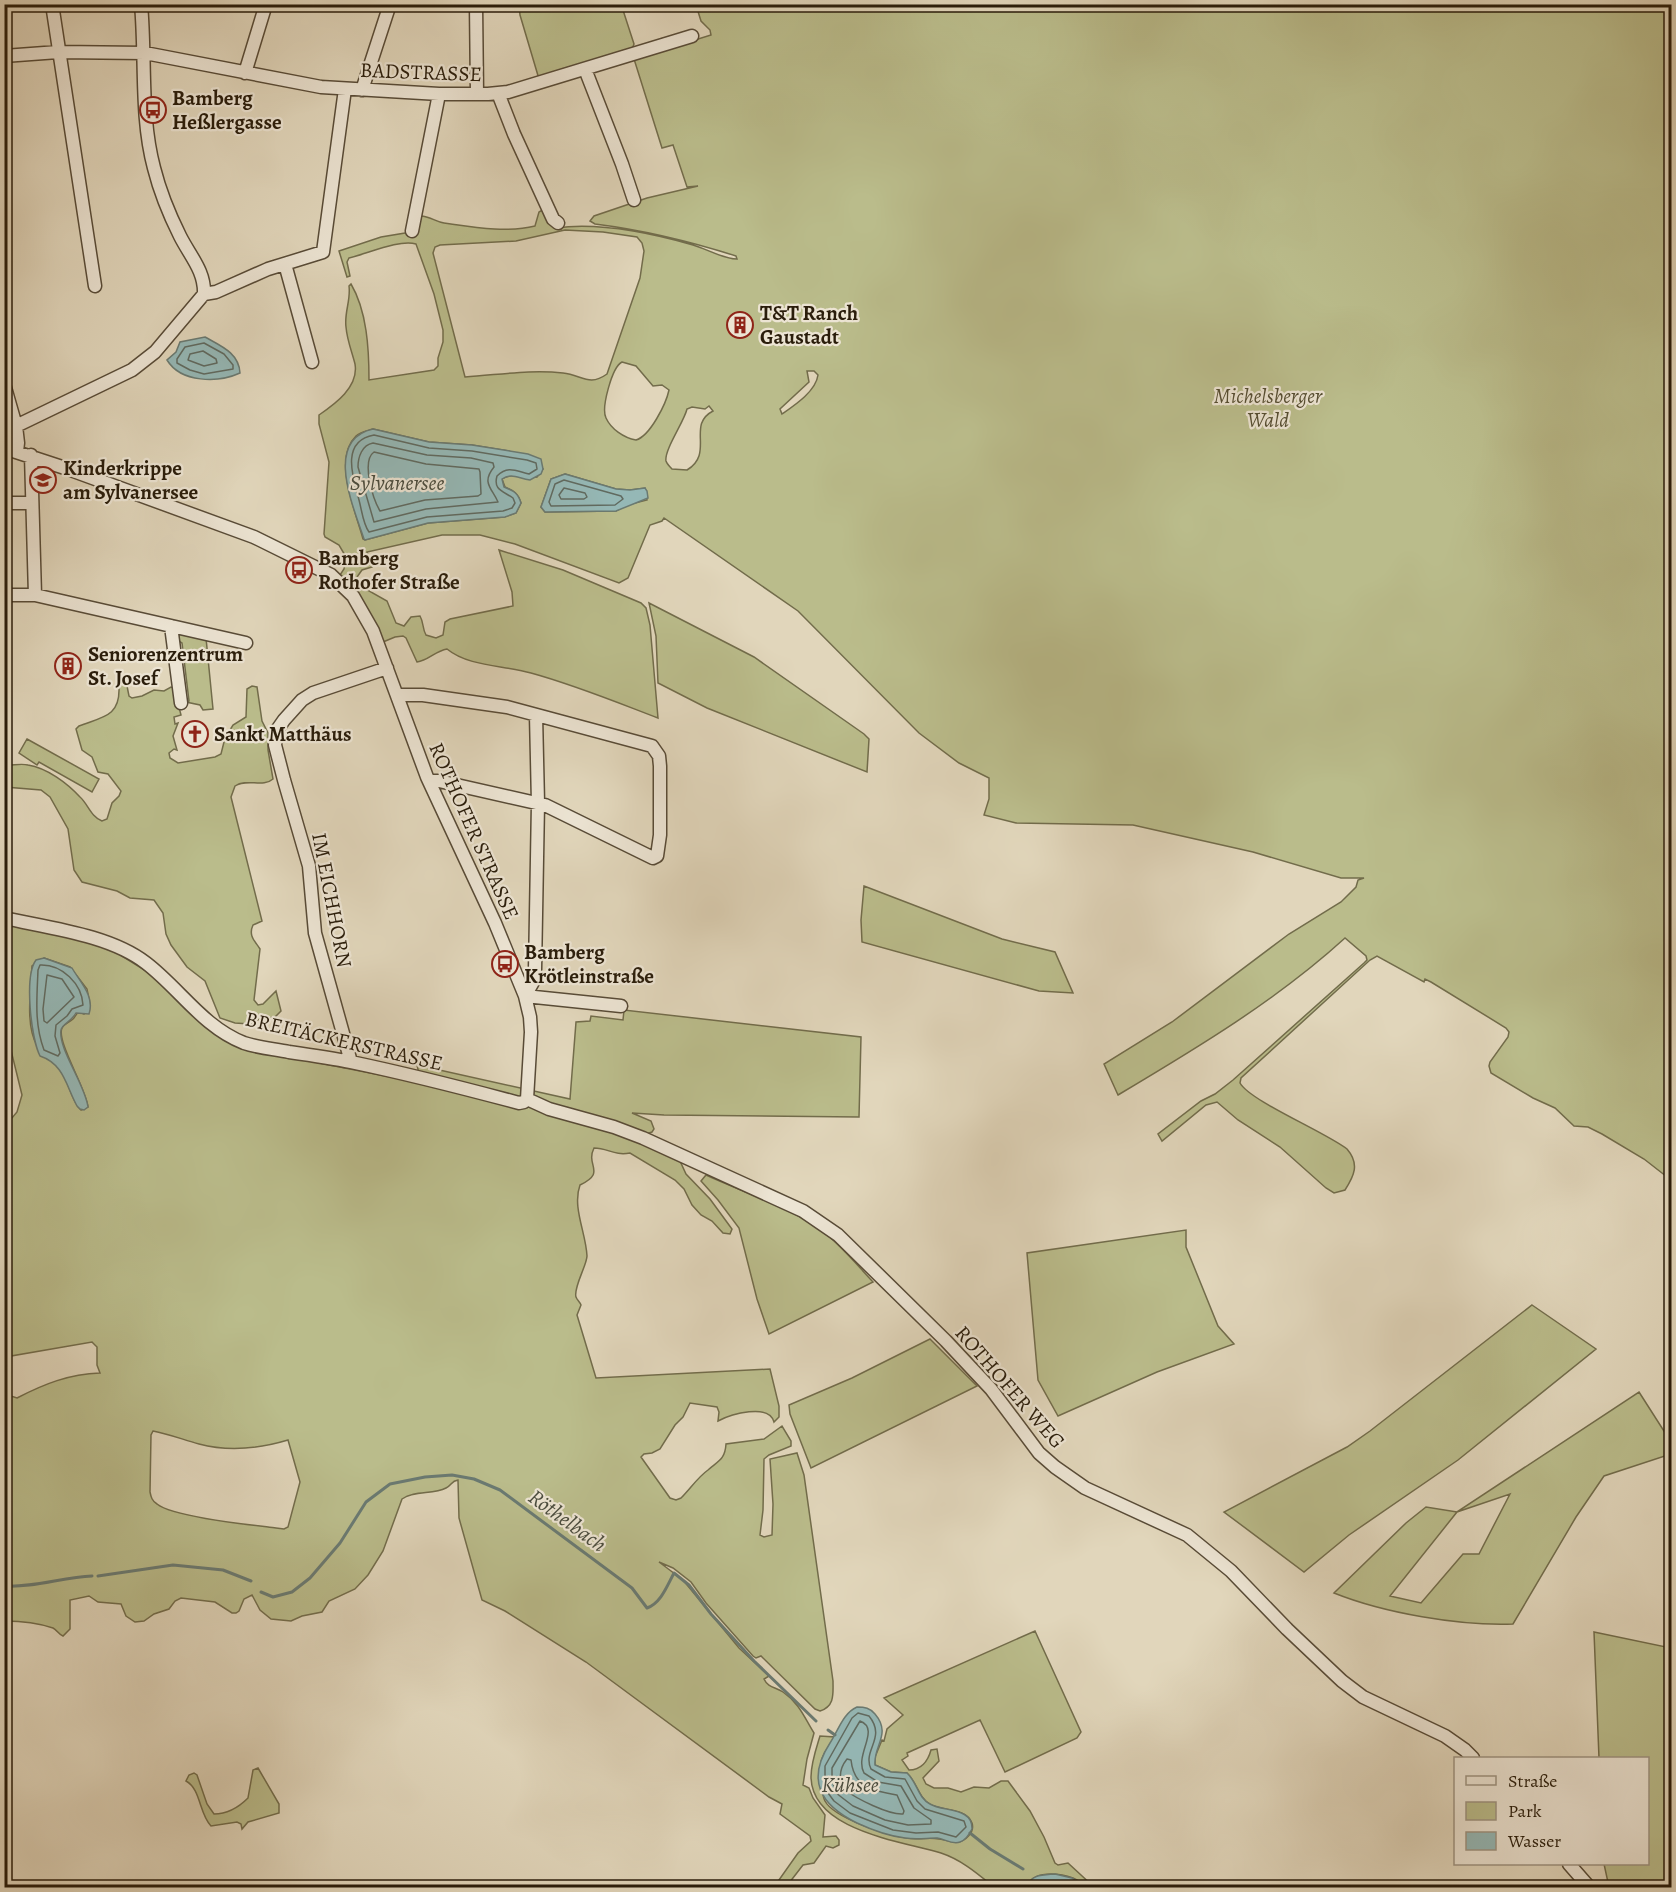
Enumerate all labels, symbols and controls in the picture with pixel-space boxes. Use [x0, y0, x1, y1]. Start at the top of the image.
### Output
street label: BADSTRASSE [360, 56, 482, 88]
place label: Bamberg Heßlergasse [172, 84, 282, 136]
bus stop icon: Bamberg Heßlergasse [138, 95, 168, 125]
place label: T&T Ranch Gaustadt [760, 299, 858, 351]
building icon: T&T Ranch Gaustadt [725, 310, 755, 340]
park label: Michelsberger Wald [1214, 382, 1323, 434]
place label: Kinderkrippe am Sylvanersee [63, 454, 199, 506]
school or university icon: Kinderkrippe am Sylvanersee [28, 465, 58, 495]
water label: Sylvanersee [350, 468, 444, 498]
place label: Bamberg Rothofer Straße [318, 544, 460, 596]
bus stop icon: Bamberg Rothofer Straße [284, 555, 314, 585]
place label: Seniorenzentrum St. Josef [88, 640, 244, 692]
building icon: Seniorenzentrum St. Josef [53, 651, 83, 681]
church icon: Sankt Matthäus [180, 719, 210, 749]
place label: Sankt Matthäus [214, 720, 351, 748]
street label: ROTHOFER STRASSE [422, 738, 526, 924]
street label: IM EICHHORN [305, 830, 359, 970]
place label: Bamberg Krötleinstraße [524, 938, 654, 990]
bus stop icon: Bamberg Krötleinstraße [490, 949, 520, 979]
street label: BREITÄCKERSTRASSE [243, 1005, 445, 1077]
street label: ROTHOFER WEG [949, 1320, 1071, 1454]
water label: Röthelbach [522, 1482, 613, 1559]
legend [1454, 1757, 1649, 1865]
text: Straße [1508, 1769, 1557, 1793]
water label: Kühsee [821, 1770, 879, 1800]
text: Park [1508, 1799, 1542, 1823]
text: Wasser [1507, 1829, 1561, 1853]

